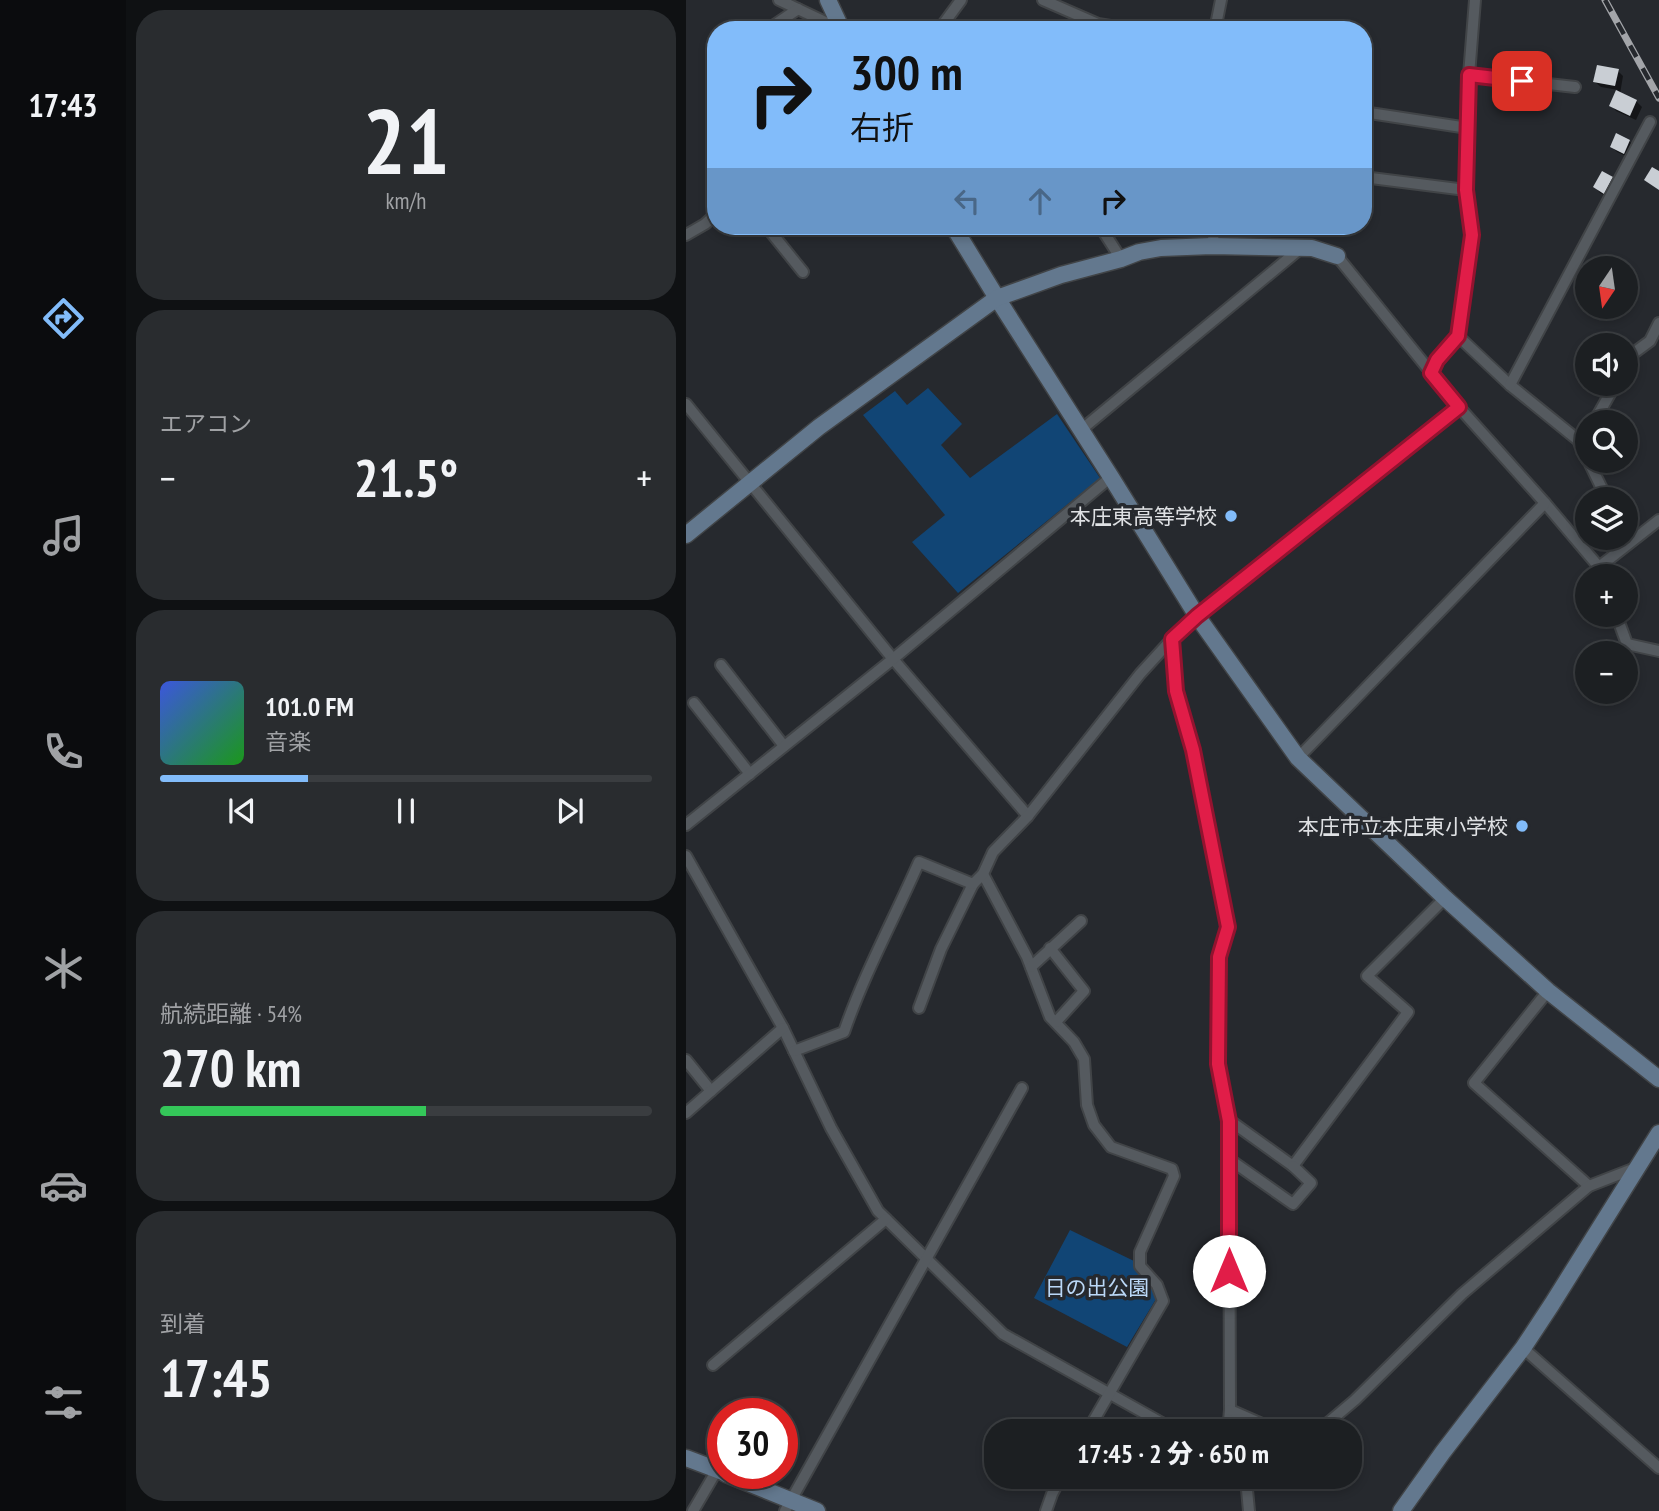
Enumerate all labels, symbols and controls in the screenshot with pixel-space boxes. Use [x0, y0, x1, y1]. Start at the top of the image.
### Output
text: 300 m [850, 40, 963, 104]
icon: right [735, 49, 826, 140]
pin [1492, 51, 1552, 111]
icon: arrive [1503, 62, 1541, 100]
text: 21 [363, 81, 450, 199]
text: 17:43 [28, 84, 98, 126]
text: 右折 [850, 106, 914, 148]
icon: left [948, 182, 986, 220]
icon: ahead [1021, 182, 1059, 220]
icon: right [1094, 182, 1132, 220]
text: km/h [386, 186, 426, 215]
north arrow [1575, 256, 1638, 318]
map controls [1575, 256, 1638, 704]
icon: directions [39, 294, 88, 343]
button: sound [1575, 333, 1638, 396]
text: エアコン [160, 409, 252, 438]
button: search [1575, 410, 1638, 473]
text: 21.5° [354, 444, 458, 511]
text: − [160, 453, 176, 502]
text: + [636, 453, 652, 502]
button: layers [1575, 487, 1638, 550]
place label: 本庄東高等学校 [1070, 503, 1217, 530]
marker: 本庄東高等学校 [1223, 508, 1239, 524]
icon: music [39, 511, 88, 560]
button: + [1575, 564, 1638, 627]
button: − [1575, 641, 1638, 704]
text: 101.0 FM [265, 690, 354, 723]
icon: phone [39, 727, 88, 776]
text: 音楽 [265, 727, 311, 756]
icon: previous [223, 792, 261, 830]
icon: pause [387, 792, 425, 830]
icon: next [551, 792, 589, 830]
place label: 本庄市立本庄東小学校 [1298, 813, 1508, 840]
marker: 本庄市立本庄東小学校 [1514, 818, 1530, 834]
icon: climate [39, 944, 88, 993]
text: 航続距離 · 54% [160, 999, 302, 1028]
text: 270 km [160, 1034, 301, 1101]
icon: car [39, 1161, 88, 1210]
position arrow [1192, 1234, 1266, 1308]
park label: 日の出公園 [1045, 1274, 1150, 1301]
text: 到着 [160, 1309, 206, 1338]
text: 17:45 [160, 1344, 272, 1411]
icon: filters [39, 1378, 88, 1427]
speed limit sign: 30 [707, 1398, 798, 1489]
text: 17:45 · 2 分 · 650 m [1077, 1437, 1269, 1470]

